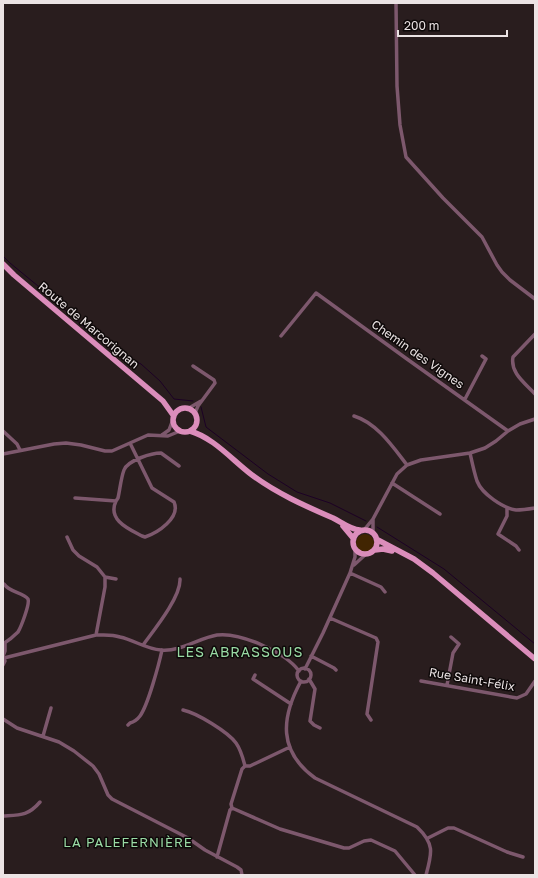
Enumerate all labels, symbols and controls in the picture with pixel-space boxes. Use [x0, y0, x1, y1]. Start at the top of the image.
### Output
scale bar [398, 12, 507, 38]
text: 200 m [404, 18, 439, 33]
street label: Route de Marcorignan [36, 278, 142, 372]
street label: Chemin des Vignes [369, 316, 467, 392]
district label: LES ABRASSOUS [177, 643, 303, 660]
street label: Rue Saint-Félix [428, 664, 516, 694]
district label: LA PALEFERNIÈRE [63, 834, 193, 850]

